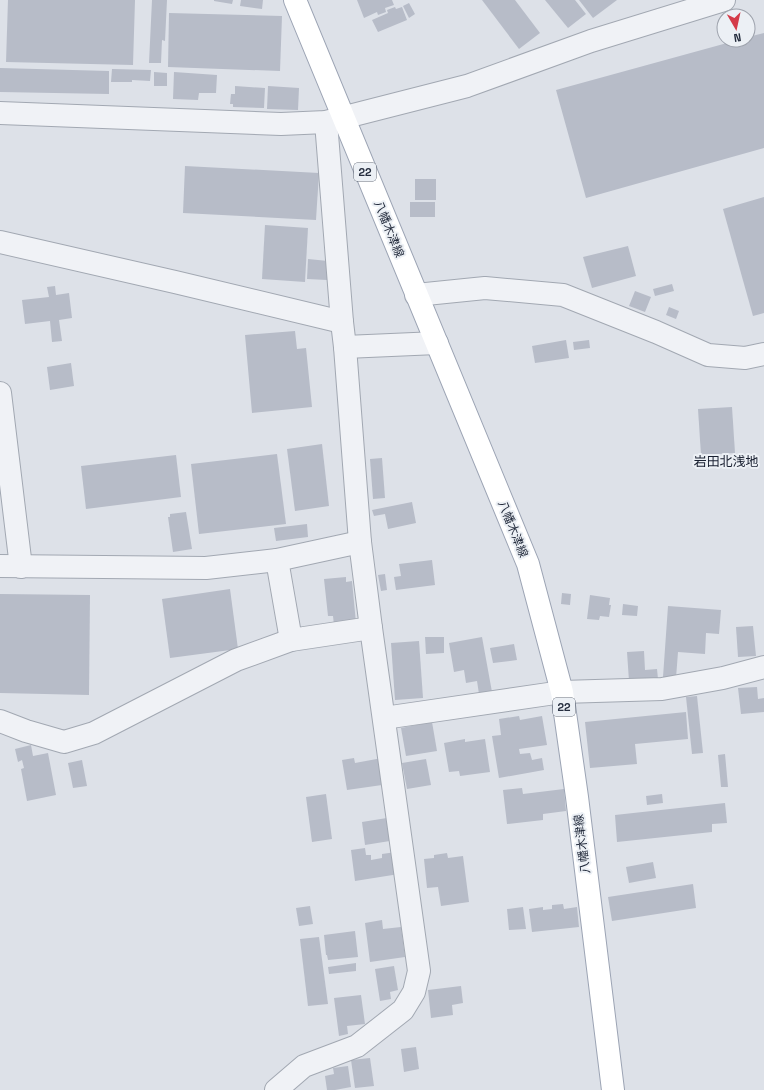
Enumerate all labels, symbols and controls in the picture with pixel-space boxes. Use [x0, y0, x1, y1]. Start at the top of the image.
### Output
north arrow [716, 8, 756, 48]
text: N [733, 30, 742, 45]
road number: 22 [354, 163, 376, 181]
street label: 八幡木津線 [370, 198, 408, 260]
district label: 岩田北浅地 [693, 453, 759, 470]
street label: 八幡木津線 [494, 498, 532, 560]
road number: 22 [553, 698, 575, 716]
street label: 八幡木津線 [570, 813, 594, 875]

